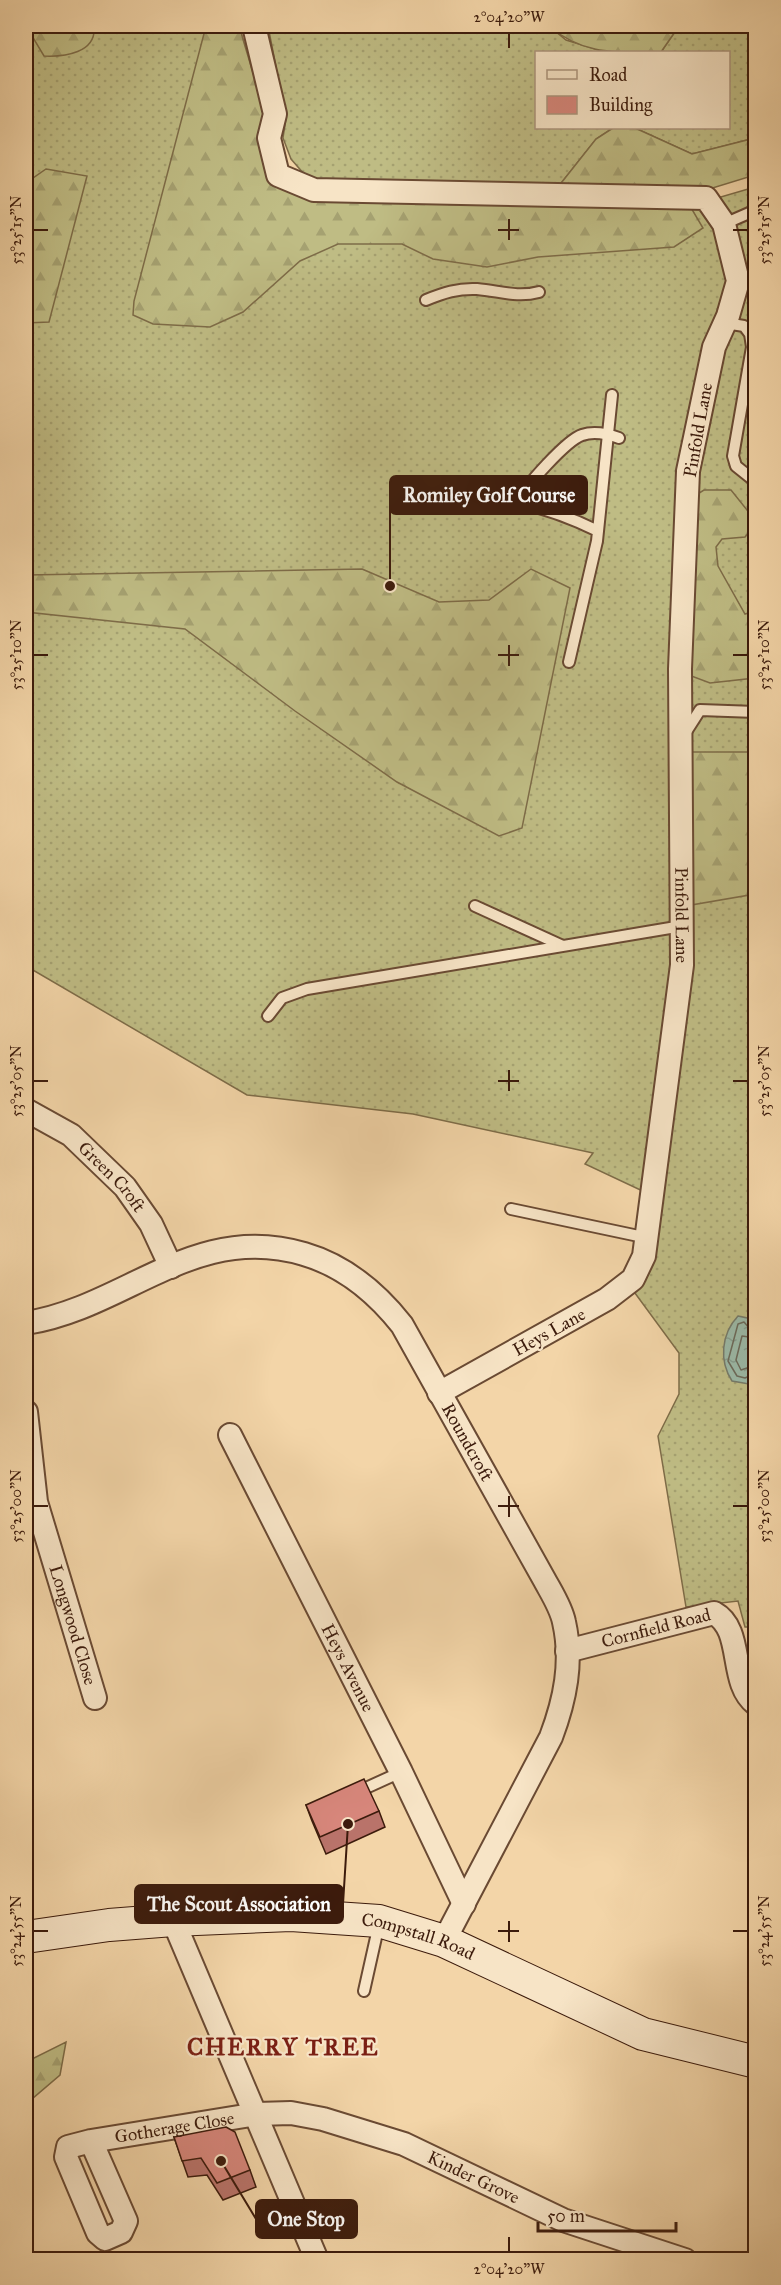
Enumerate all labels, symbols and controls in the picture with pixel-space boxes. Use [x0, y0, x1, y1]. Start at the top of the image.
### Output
text: 2°04'20"W [473, 8, 545, 26]
legend [535, 51, 730, 129]
text: Road [589, 64, 627, 86]
text: Building [589, 94, 653, 117]
text: 53°25'15"N [7, 195, 25, 264]
text: 53°25'15"N [755, 195, 773, 264]
street label: Pinfold Lane [679, 381, 717, 479]
callout: Romiley Golf Course [390, 476, 587, 514]
text: Romiley Golf Course [403, 483, 576, 508]
text: 53°25'10"N [7, 619, 25, 690]
text: 53°25'10"N [755, 619, 773, 690]
street label: Pinfold Lane [670, 867, 693, 963]
text: 53°25'05"N [7, 1045, 25, 1117]
text: 53°25'05"N [755, 1045, 773, 1117]
street label: Green Croft [73, 1137, 150, 1217]
street label: Heys Lane [509, 1303, 589, 1361]
street label: Roundcroft [437, 1399, 498, 1486]
text: 53°25'00"N [7, 1469, 25, 1543]
text: 53°25'00"N [755, 1469, 773, 1543]
street label: Longwood Close [45, 1562, 101, 1688]
street label: Cornfield Road [599, 1603, 713, 1653]
street label: Heys Avenue [317, 1620, 380, 1715]
callout: The Scout Association [135, 1885, 343, 1923]
text: The Scout Association [146, 1892, 331, 1916]
text: 53°24'55"N [7, 1895, 25, 1967]
text: 53°24'55"N [755, 1895, 773, 1967]
street label: Compstall Road [361, 1909, 478, 1965]
district label: CHERRY TREE [187, 2032, 379, 2062]
street label: Gotherage Close [113, 2107, 236, 2148]
street label: Kinder Grove [424, 2146, 523, 2209]
scale bar [538, 2195, 676, 2233]
callout: One Stop [256, 2200, 357, 2238]
text: 50 m [547, 2205, 585, 2227]
text: One Stop [267, 2207, 345, 2232]
text: 2°04'20"W [473, 2260, 545, 2278]

